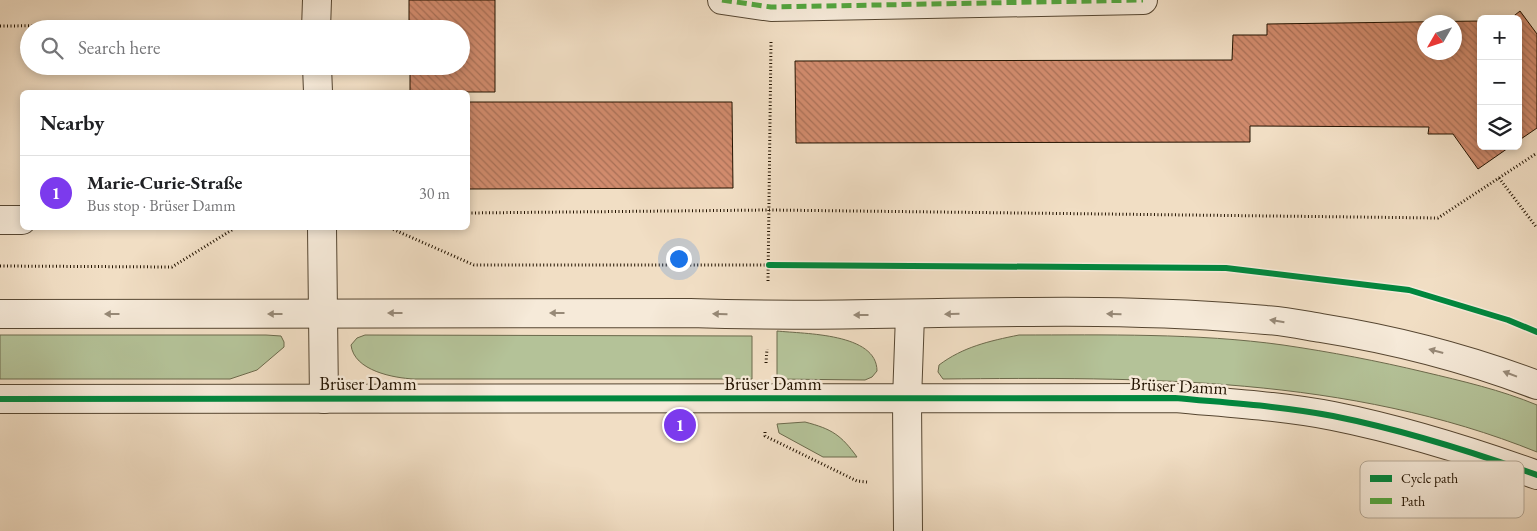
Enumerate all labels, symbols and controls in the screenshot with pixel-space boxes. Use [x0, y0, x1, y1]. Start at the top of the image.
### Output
north arrow [1417, 15, 1462, 60]
map controls [1477, 15, 1522, 150]
button: + [1477, 15, 1522, 60]
search box [20, 20, 470, 75]
icon: search [38, 34, 66, 62]
text: Search here [78, 35, 160, 60]
button: − [1477, 60, 1522, 105]
button: layers [1477, 105, 1522, 150]
text: Nearby [40, 109, 104, 136]
text: Marie-Curie-Straße [87, 170, 243, 195]
text: 1 [52, 183, 60, 204]
text: 30 m [419, 183, 450, 204]
text: Bus stop · Brüser Damm [87, 195, 236, 216]
your location [666, 246, 692, 272]
one-way arrow [386, 309, 402, 317]
one-way arrow [549, 309, 565, 317]
one-way arrow [1106, 309, 1122, 317]
one-way arrow [104, 310, 120, 318]
one-way arrow [267, 310, 283, 318]
one-way arrow [711, 310, 727, 318]
one-way arrow [853, 311, 869, 319]
one-way arrow [944, 311, 960, 319]
one-way arrow [1268, 317, 1284, 325]
one-way arrow [1429, 347, 1444, 355]
one-way arrow [1502, 370, 1517, 378]
street label: Brüser Damm [1130, 371, 1228, 400]
street label: Brüser Damm [319, 372, 417, 395]
street label: Brüser Damm [724, 372, 822, 395]
pin: 1 [664, 406, 696, 444]
legend [1360, 461, 1524, 518]
text: Cycle path [1401, 469, 1458, 487]
text: Path [1401, 492, 1425, 510]

